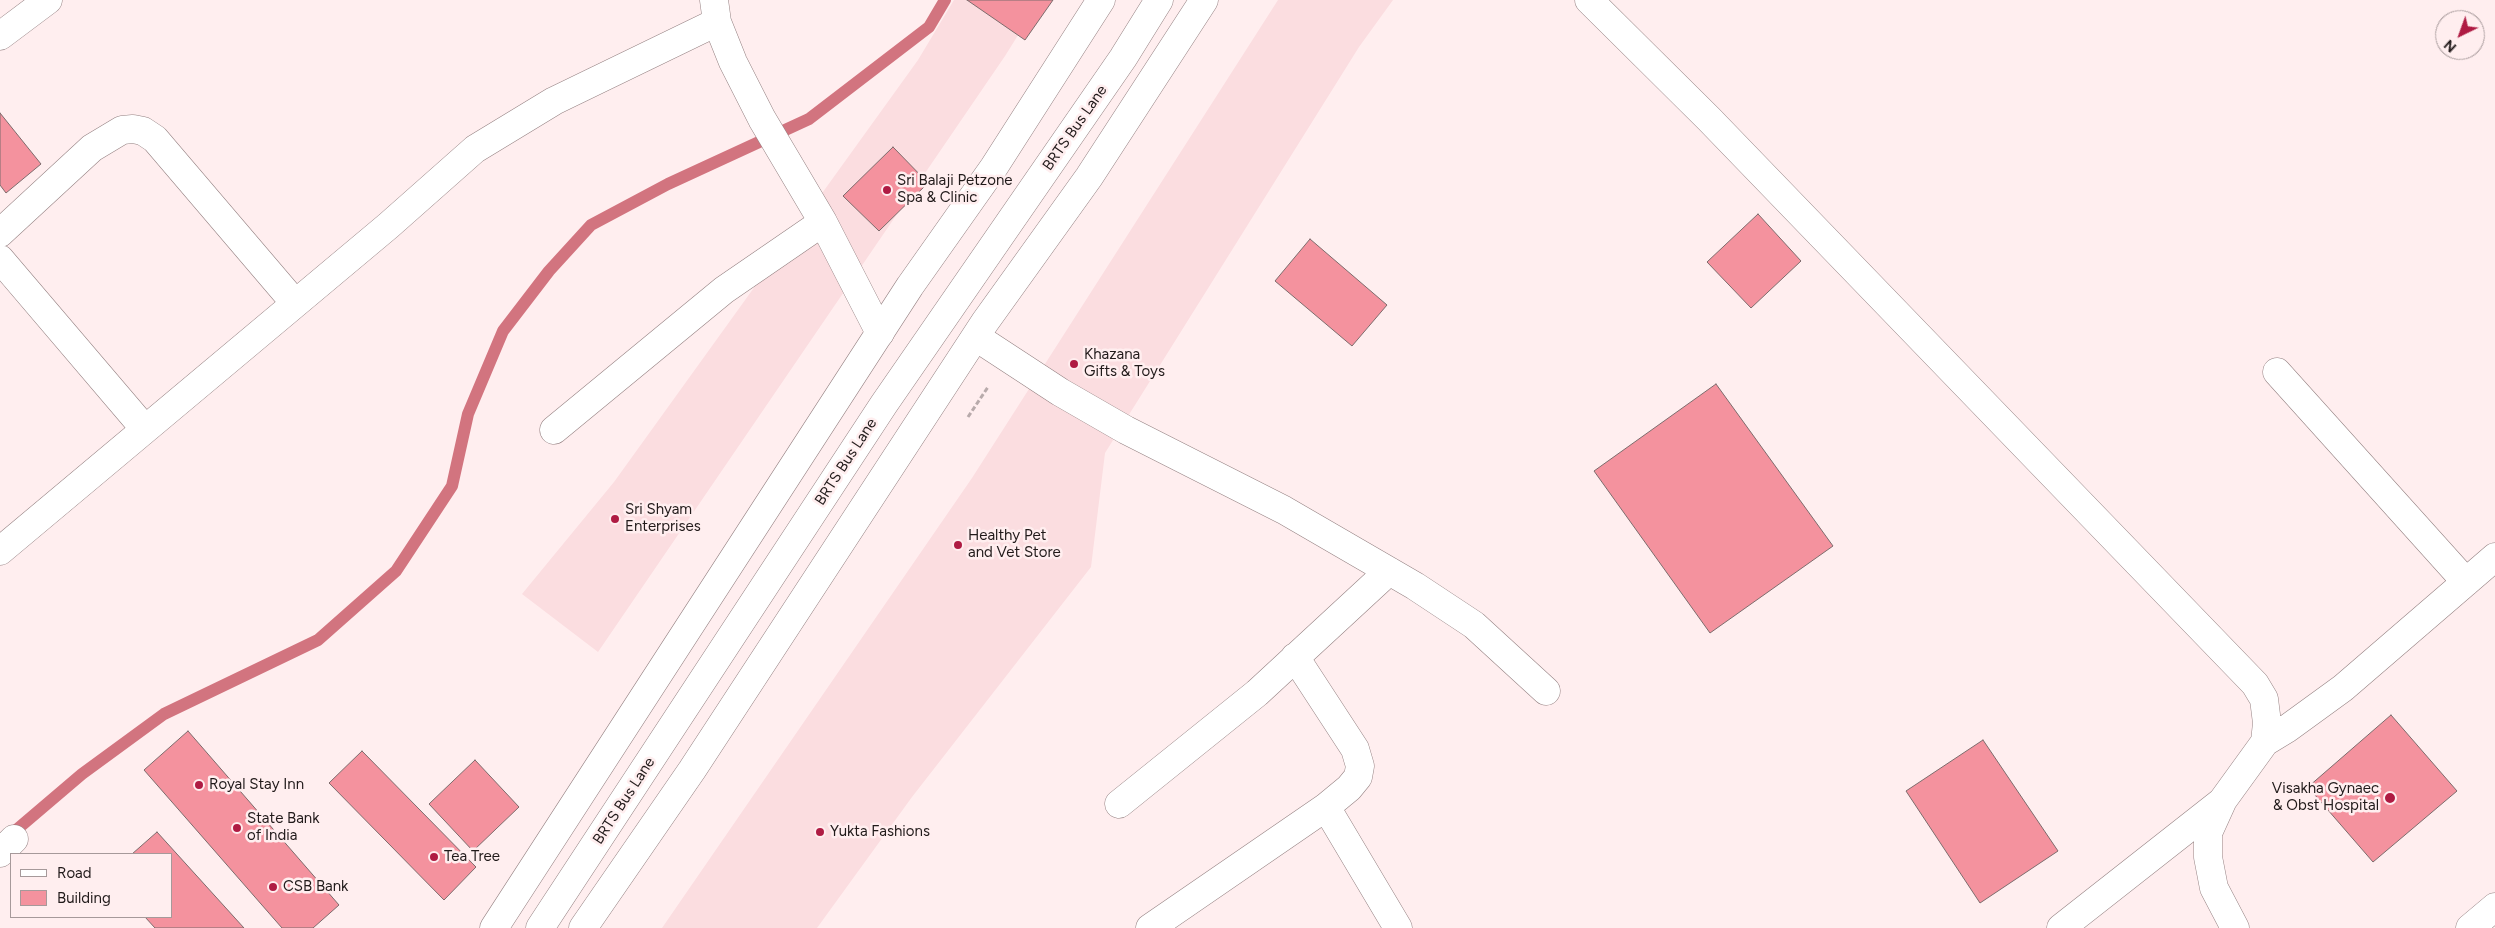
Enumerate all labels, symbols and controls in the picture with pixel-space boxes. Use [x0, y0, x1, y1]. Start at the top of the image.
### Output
north arrow [2435, 10, 2485, 60]
text: N [2441, 36, 2460, 56]
street label: BRTS Bus Lane [1039, 82, 1111, 174]
place label: Sri Balaji Petzone Spa & Clinic [897, 172, 1012, 207]
marker: Sri Balaji Petzone Spa & Clinic [881, 184, 893, 196]
place label: Khazana Gifts & Toys [1084, 346, 1165, 381]
marker: Khazana Gifts & Toys [1068, 358, 1080, 370]
street label: BRTS Bus Lane [811, 415, 881, 509]
place label: Sri Shyam Enterprises [625, 501, 701, 536]
marker: Sri Shyam Enterprises [609, 513, 621, 525]
place label: Healthy Pet and Vet Store [968, 527, 1061, 562]
marker: Healthy Pet and Vet Store [952, 539, 964, 551]
street label: BRTS Bus Lane [589, 754, 659, 848]
place label: Royal Stay Inn [209, 776, 304, 794]
marker: Royal Stay Inn [193, 779, 205, 791]
place label: Visakha Gynaec & Obst Hospital [2272, 780, 2379, 815]
marker: Visakha Gynaec & Obst Hospital [2383, 791, 2397, 805]
place label: State Bank of India [247, 810, 319, 845]
marker: State Bank of India [231, 822, 243, 834]
place label: Yukta Fashions [830, 823, 930, 841]
marker: Yukta Fashions [814, 826, 826, 838]
place label: Tea Tree [444, 848, 500, 866]
marker: Tea Tree [428, 851, 440, 863]
legend [10, 853, 172, 918]
text: Road [57, 864, 92, 882]
place label: CSB Bank [283, 878, 348, 896]
marker: CSB Bank [267, 881, 279, 893]
text: Building [57, 889, 111, 907]

